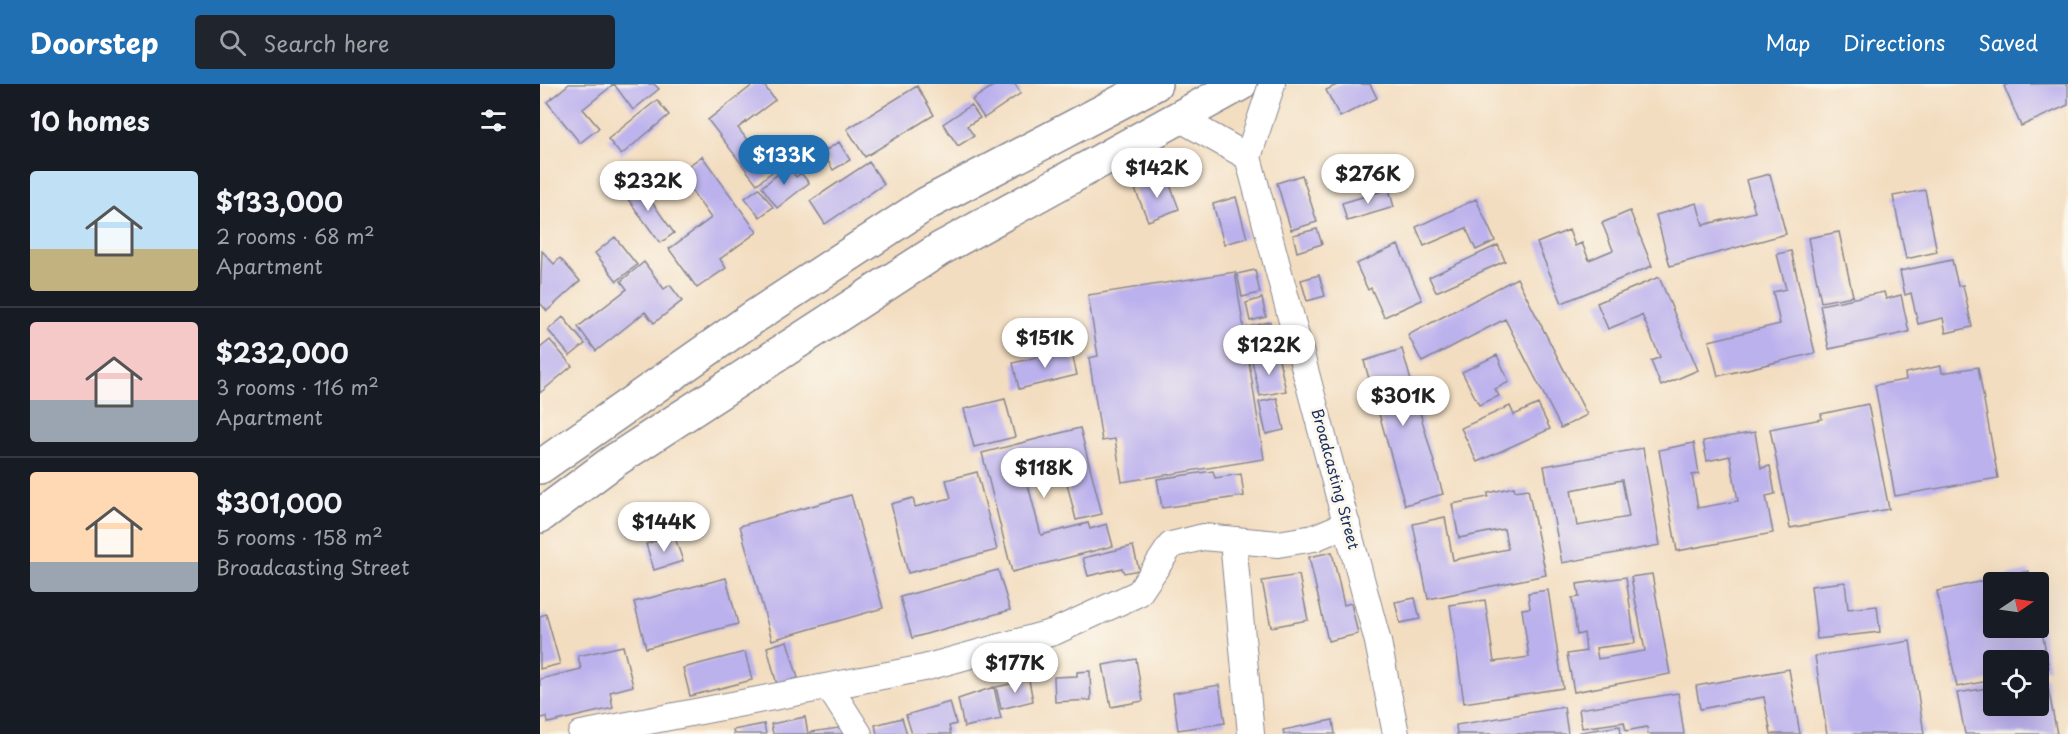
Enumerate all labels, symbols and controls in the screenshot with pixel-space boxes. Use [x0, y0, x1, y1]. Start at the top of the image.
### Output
search box [195, 15, 615, 69]
text: Doorstep [30, 21, 159, 64]
icon: search [216, 26, 249, 59]
text: Search here [264, 26, 389, 59]
text: Map [1765, 26, 1810, 58]
text: Directions [1843, 26, 1945, 58]
text: Saved [1978, 26, 2038, 58]
text: 10 homes [30, 101, 150, 140]
icon: filters [477, 104, 510, 137]
pin: $133K [742, 135, 826, 186]
text: $133K [752, 139, 816, 169]
pin: $142K [1115, 148, 1199, 199]
text: $142K [1125, 152, 1189, 182]
pin: $276K [1326, 154, 1410, 205]
text: $276K [1335, 158, 1401, 188]
pin: $232K [606, 161, 690, 212]
text: $232K [614, 165, 682, 195]
text: $133,000 [216, 182, 343, 221]
icon: home [78, 195, 150, 267]
text: 2 rooms · 68 m² [216, 221, 375, 251]
text: Apartment [216, 251, 323, 281]
pin: $151K [1003, 318, 1087, 369]
text: $151K [1016, 322, 1074, 352]
pin: $122K [1227, 325, 1311, 376]
text: $122K [1237, 329, 1301, 359]
text: $232,000 [216, 333, 349, 372]
icon: home [78, 346, 150, 418]
text: 3 rooms · 116 m² [216, 372, 379, 402]
pin: $301K [1361, 376, 1445, 427]
text: $301K [1371, 380, 1435, 410]
text: Apartment [216, 402, 323, 432]
street label: Broadcasting Street [1307, 406, 1366, 552]
pin: $118K [1002, 448, 1086, 499]
text: $118K [1015, 452, 1073, 482]
text: $301,000 [216, 483, 342, 522]
icon: home [78, 496, 150, 568]
pin: $144K [622, 502, 706, 553]
text: $144K [632, 506, 696, 536]
text: 5 rooms · 158 m² [216, 522, 383, 552]
text: Broadcasting Street [216, 552, 409, 582]
north arrow [1983, 572, 2049, 638]
map controls [1983, 572, 2049, 716]
pin: $177K [973, 643, 1057, 694]
text: $177K [985, 647, 1045, 677]
button: locate [1983, 650, 2049, 716]

